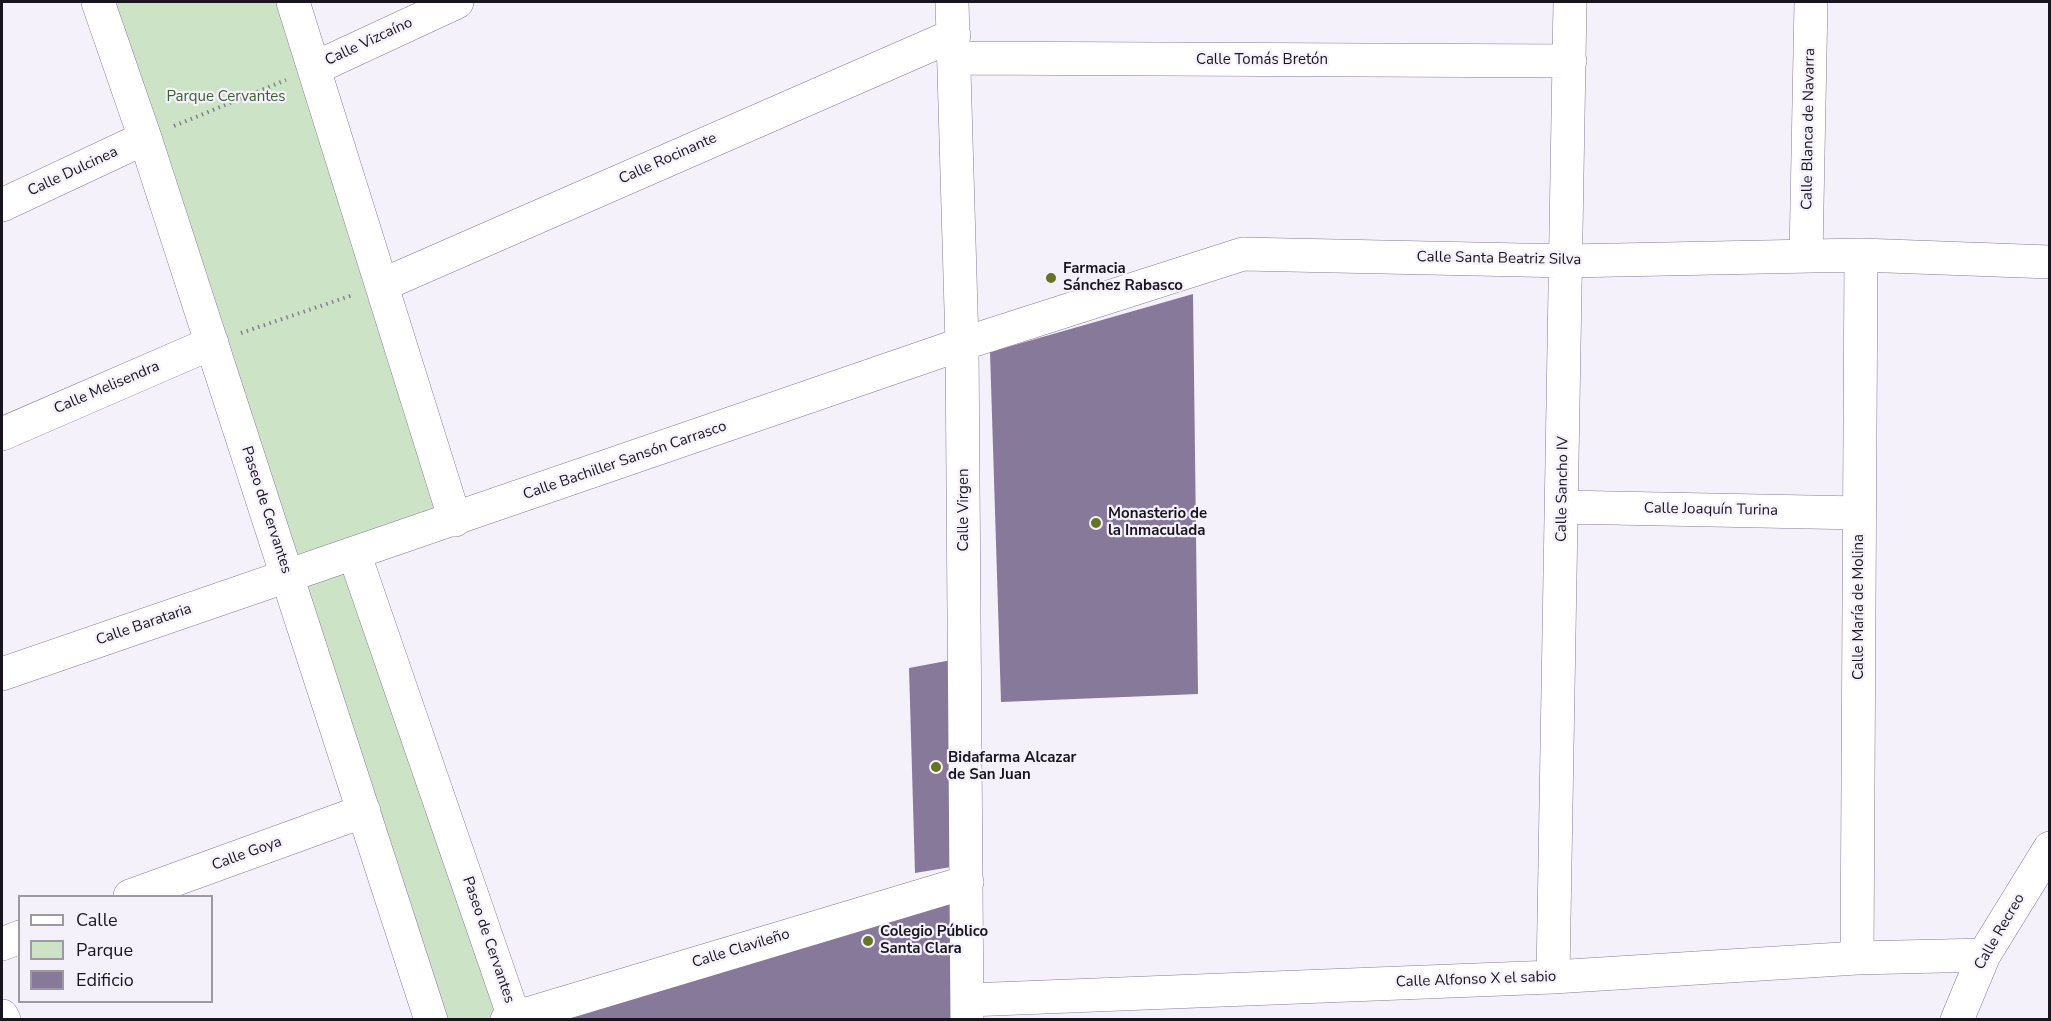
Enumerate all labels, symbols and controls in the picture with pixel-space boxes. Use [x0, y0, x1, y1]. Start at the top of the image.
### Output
street label: Calle Vizcaíno [322, 14, 416, 70]
street label: Calle Blanca de Navarra [1799, 48, 1819, 210]
street label: Calle Tomás Bretón [1196, 51, 1328, 69]
park label: Parque Cervantes [166, 88, 286, 106]
street label: Calle Rocinante [616, 129, 720, 189]
street label: Calle Dulcinea [25, 143, 121, 201]
street label: Calle Santa Beatriz Silva [1417, 249, 1581, 269]
place label: Farmacia Sánchez Rabasco [1063, 260, 1183, 295]
marker: Farmacia Sánchez Rabasco [1044, 271, 1058, 285]
street label: Calle Melisendra [52, 358, 162, 418]
street label: Calle Bachiller Sansón Carrasco [521, 418, 729, 504]
street label: Calle Sancho IV [1553, 436, 1573, 542]
street label: Paseo de Cervantes [237, 444, 295, 576]
street label: Calle Virgen [955, 469, 973, 551]
street label: Calle Joaquín Turina [1644, 500, 1778, 520]
place label: Monasterio de la Inmaculada [1108, 505, 1207, 540]
marker: Monasterio de la Inmaculada [1089, 516, 1103, 530]
street label: Calle María de Molina [1850, 534, 1868, 680]
street label: Calle Barataria [94, 600, 194, 650]
place label: Bidafarma Alcazar de San Juan [948, 749, 1076, 784]
marker: Bidafarma Alcazar de San Juan [929, 760, 943, 774]
street label: Calle Goya [210, 833, 284, 875]
street label: Paseo de Cervantes [458, 874, 518, 1006]
street label: Calle Recreo [1971, 891, 2029, 973]
legend [18, 895, 213, 1003]
text: Calle [76, 908, 118, 932]
place label: Colegio Público Santa Clara [880, 923, 988, 958]
street label: Calle Clavileño [690, 926, 792, 972]
marker: Colegio Público Santa Clara [861, 934, 875, 948]
text: Parque [76, 938, 133, 962]
text: Edificio [76, 968, 134, 992]
street label: Calle Alfonso X el sabio [1396, 968, 1556, 992]

